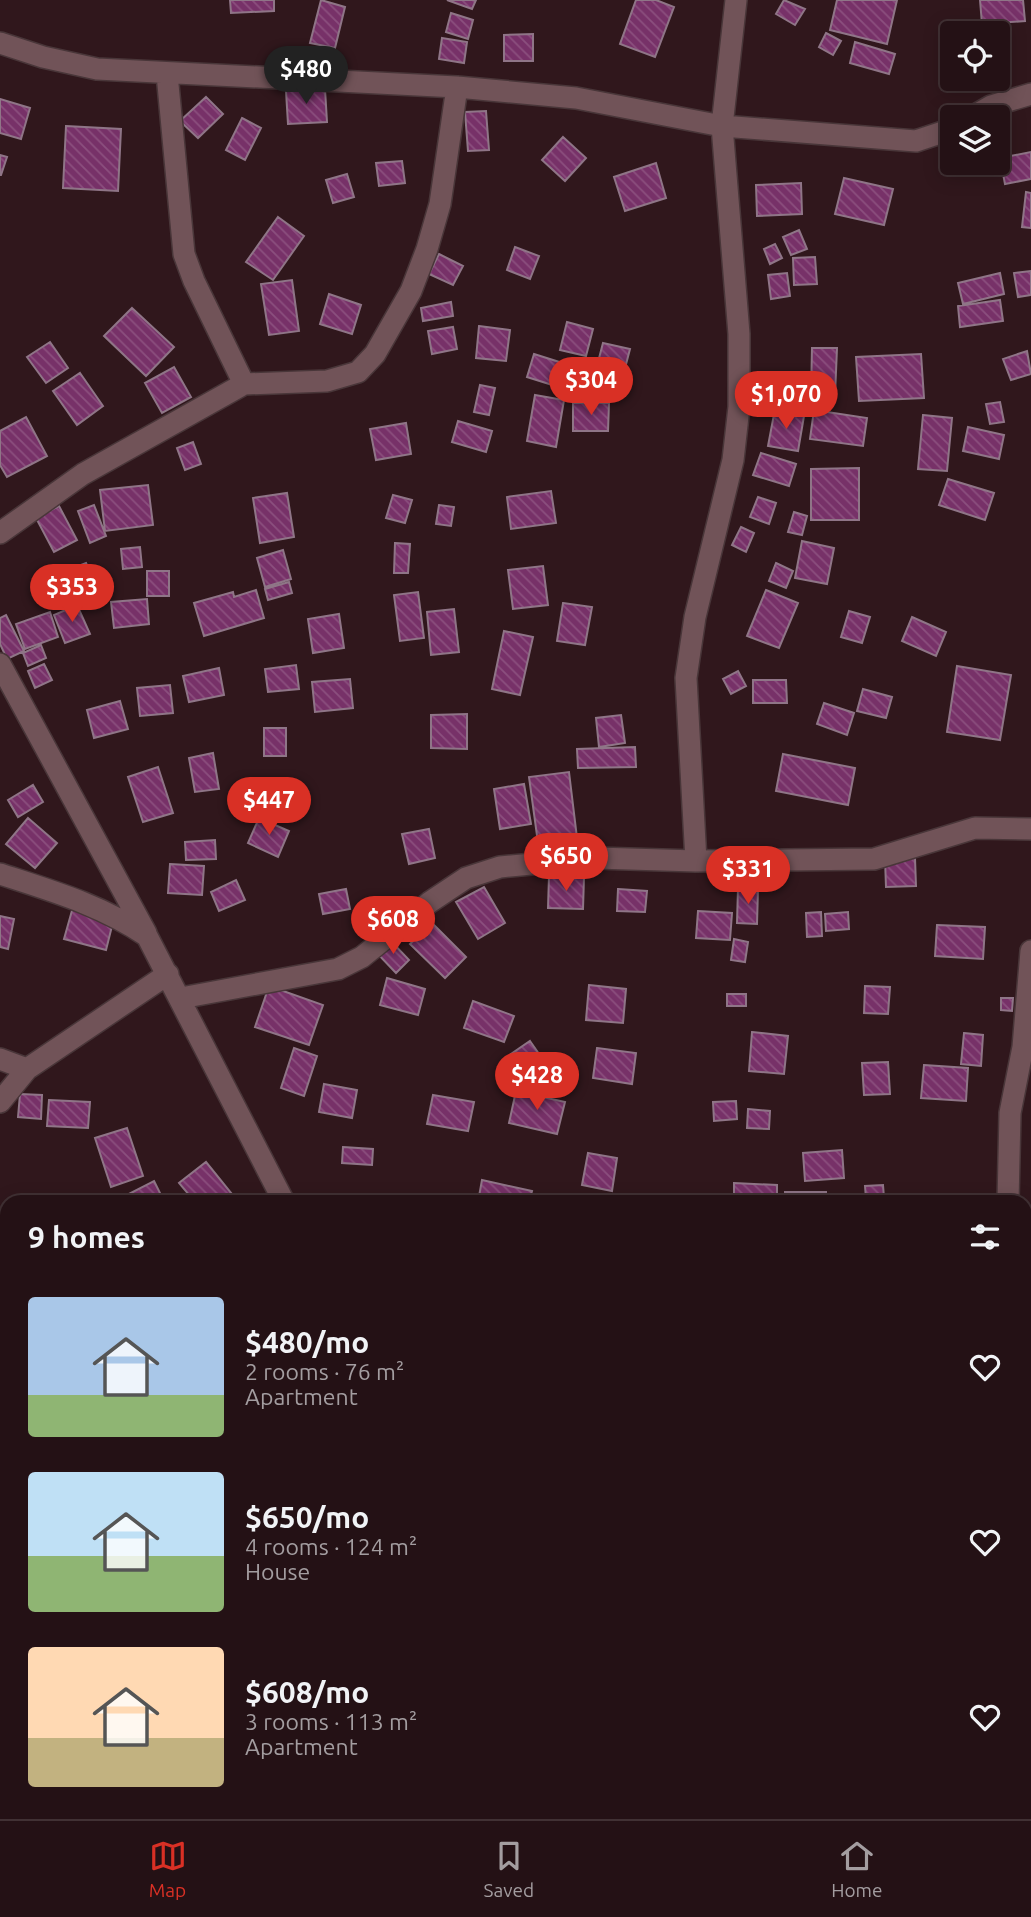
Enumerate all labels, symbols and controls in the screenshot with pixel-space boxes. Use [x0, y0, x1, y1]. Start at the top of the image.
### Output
map controls [940, 21, 1010, 175]
button: locate [940, 21, 1010, 91]
pin: $480 [265, 46, 347, 106]
text: $480 [280, 56, 332, 81]
button: layers [940, 105, 1010, 175]
pin: $304 [550, 358, 632, 417]
text: $304 [565, 367, 617, 392]
pin: $1,070 [729, 372, 843, 431]
text: $1,070 [751, 381, 821, 406]
pin: $353 [31, 564, 113, 624]
text: $353 [46, 574, 98, 599]
pin: $447 [228, 778, 310, 837]
text: $447 [243, 787, 295, 812]
pin: $650 [525, 834, 607, 893]
text: $650 [540, 843, 592, 868]
pin: $331 [707, 846, 789, 906]
text: $331 [722, 856, 774, 881]
pin: $608 [352, 897, 434, 956]
text: $608 [367, 906, 419, 931]
pin: $428 [496, 1052, 578, 1112]
text: $428 [511, 1062, 563, 1087]
icon: filters [966, 1218, 1004, 1256]
text: 9 homes [28, 1220, 145, 1254]
icon: home [84, 1325, 168, 1409]
text: $480/mo [245, 1325, 369, 1359]
icon: heart [966, 1348, 1004, 1386]
text: 2 rooms · 76 m² [245, 1359, 404, 1384]
text: Apartment [245, 1384, 358, 1409]
icon: home [84, 1500, 168, 1584]
text: $650/mo [245, 1500, 369, 1534]
icon: heart [966, 1523, 1004, 1561]
text: 4 rooms · 124 m² [245, 1534, 417, 1559]
text: House [245, 1559, 310, 1584]
icon: home [84, 1675, 168, 1759]
text: $608/mo [245, 1675, 369, 1709]
icon: heart [966, 1698, 1004, 1736]
text: 3 rooms · 113 m² [245, 1709, 417, 1734]
text: Apartment [245, 1734, 358, 1759]
tab: Map [149, 1837, 187, 1901]
tab: Saved [484, 1837, 534, 1901]
tab: Home [831, 1837, 882, 1901]

